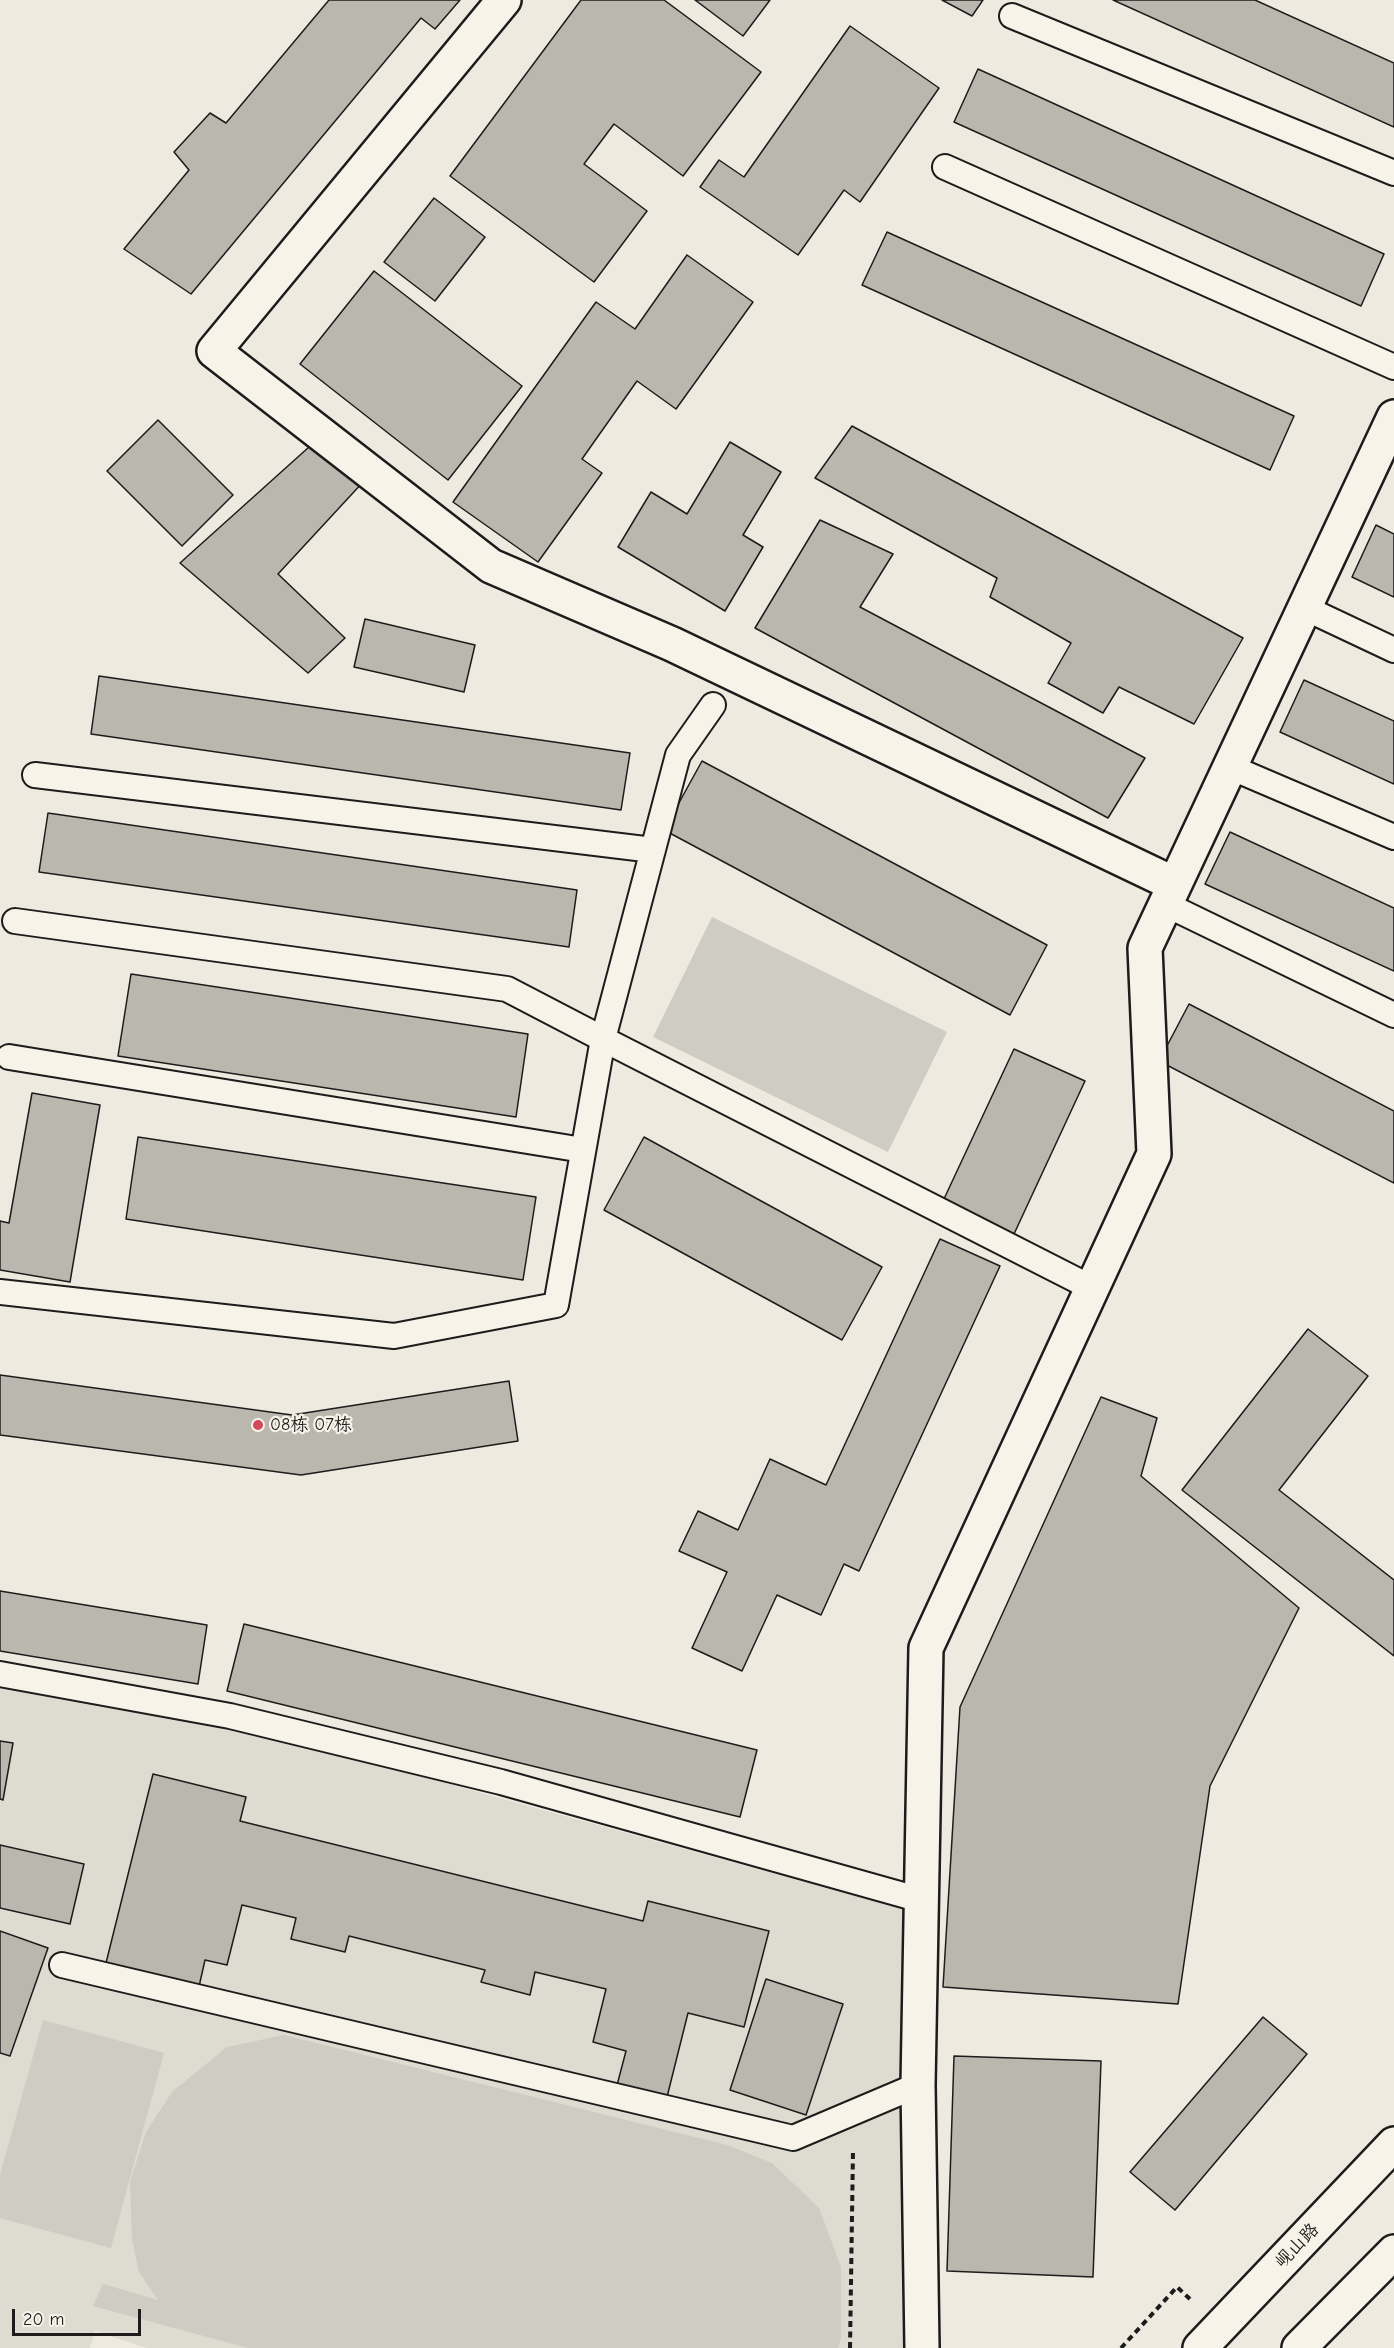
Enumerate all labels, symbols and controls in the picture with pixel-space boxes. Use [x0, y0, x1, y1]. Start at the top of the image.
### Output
place label: 08栋 07栋 [270, 1414, 352, 1436]
marker: 08栋 07栋 [251, 1418, 265, 1432]
street label: 岘山路 [1270, 2219, 1324, 2273]
scale bar [15, 2297, 144, 2335]
text: 20 m [23, 2309, 64, 2330]

